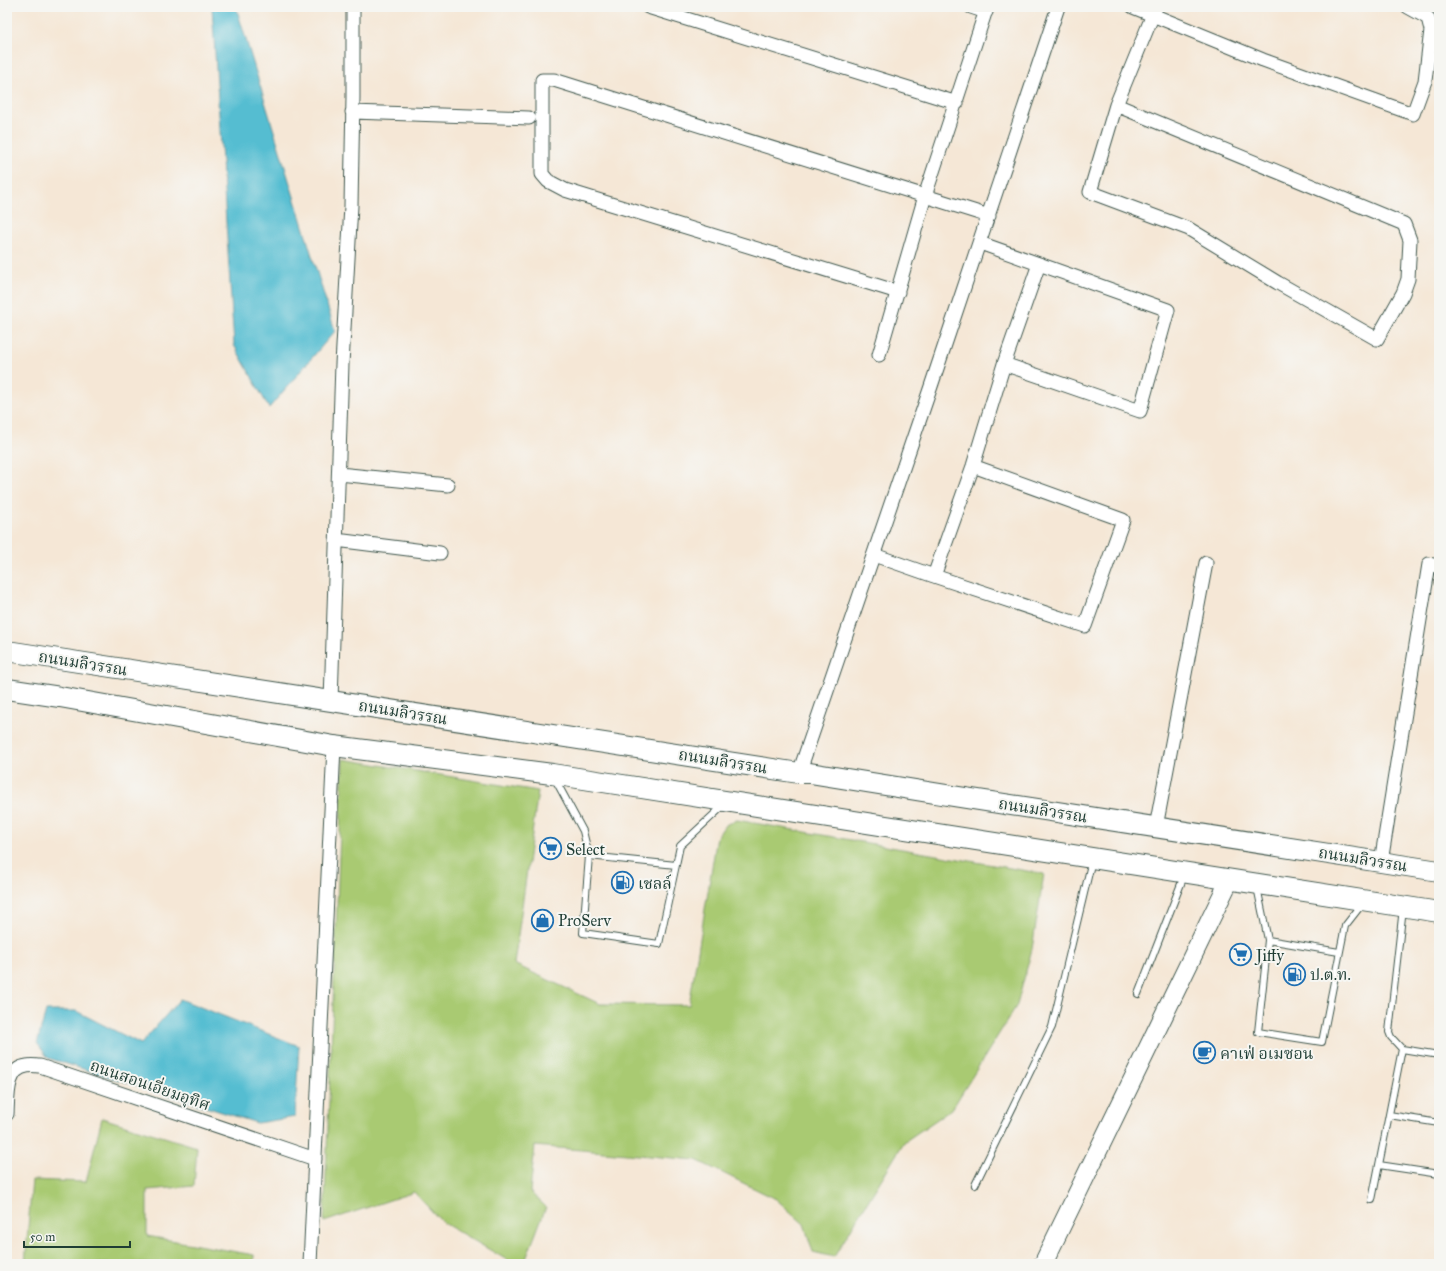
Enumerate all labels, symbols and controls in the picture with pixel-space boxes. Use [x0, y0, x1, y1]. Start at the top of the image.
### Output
street label: ถนนมลิวรรณ [37, 647, 129, 679]
street label: ถนนมลิวรรณ [357, 696, 449, 728]
street label: ถนนมลิวรรณ [677, 745, 769, 777]
street label: ถนนมลิวรรณ [997, 794, 1089, 826]
supermarket icon: Select [537, 836, 563, 862]
place label: Select [566, 840, 606, 859]
street label: ถนนมลิวรรณ [1317, 843, 1409, 875]
fuel station icon: เชลล์ [610, 870, 636, 896]
place label: เชลล์ [638, 874, 672, 893]
shop icon: ProServ [529, 907, 555, 933]
place label: ProServ [558, 911, 612, 930]
supermarket icon: Jiffy [1228, 942, 1254, 968]
place label: Jiffy [1254, 946, 1284, 966]
fuel station icon: ป.ต.ท. [1282, 961, 1308, 987]
place label: ป.ต.ท. [1310, 965, 1351, 984]
cafe icon: คาเฟ่ อเมซอน [1192, 1040, 1218, 1066]
place label: คาเฟ่ อเมซอน [1220, 1044, 1313, 1063]
street label: ถนนสอนเอี่ยมอุทิศ [87, 1054, 213, 1116]
scale bar [24, 1223, 130, 1249]
text: 50 m [30, 1230, 55, 1244]

